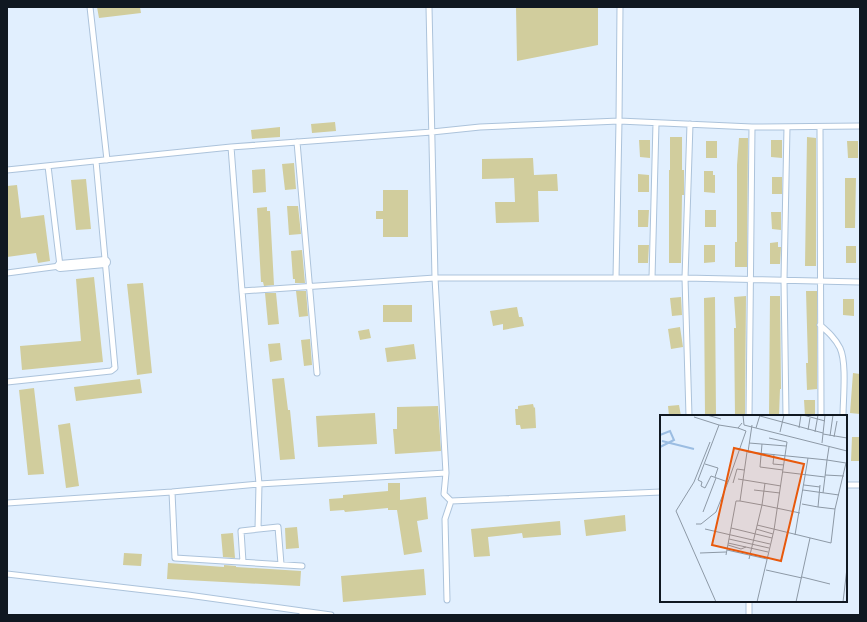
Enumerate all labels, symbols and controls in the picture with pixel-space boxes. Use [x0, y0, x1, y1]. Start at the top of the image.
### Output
inset map [660, 415, 847, 602]

